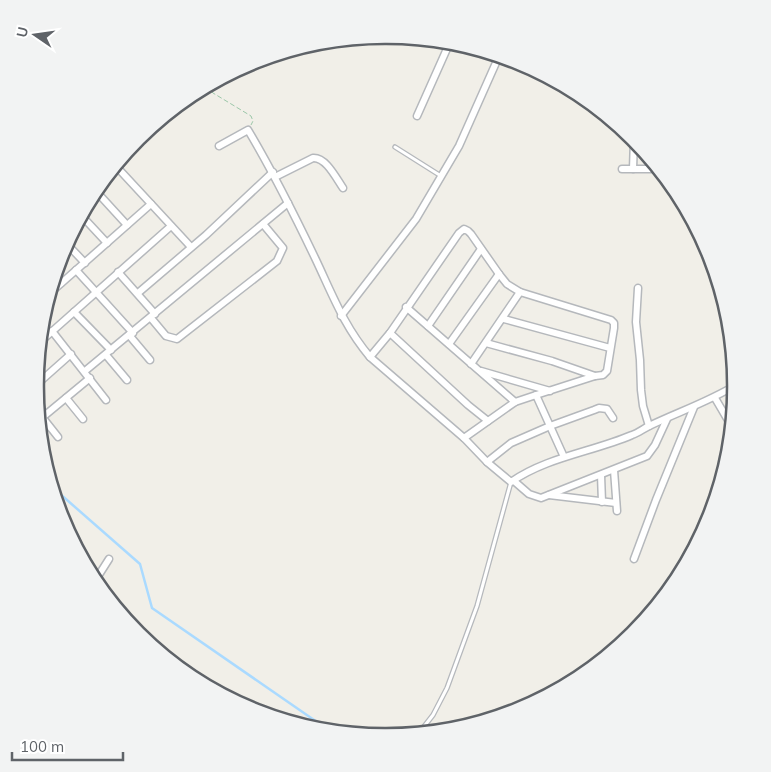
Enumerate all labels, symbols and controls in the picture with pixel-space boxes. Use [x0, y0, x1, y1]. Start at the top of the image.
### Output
north arrow [10, 10, 60, 60]
text: U [12, 25, 32, 39]
scale bar [12, 730, 124, 762]
text: 100 m [20, 737, 64, 756]

